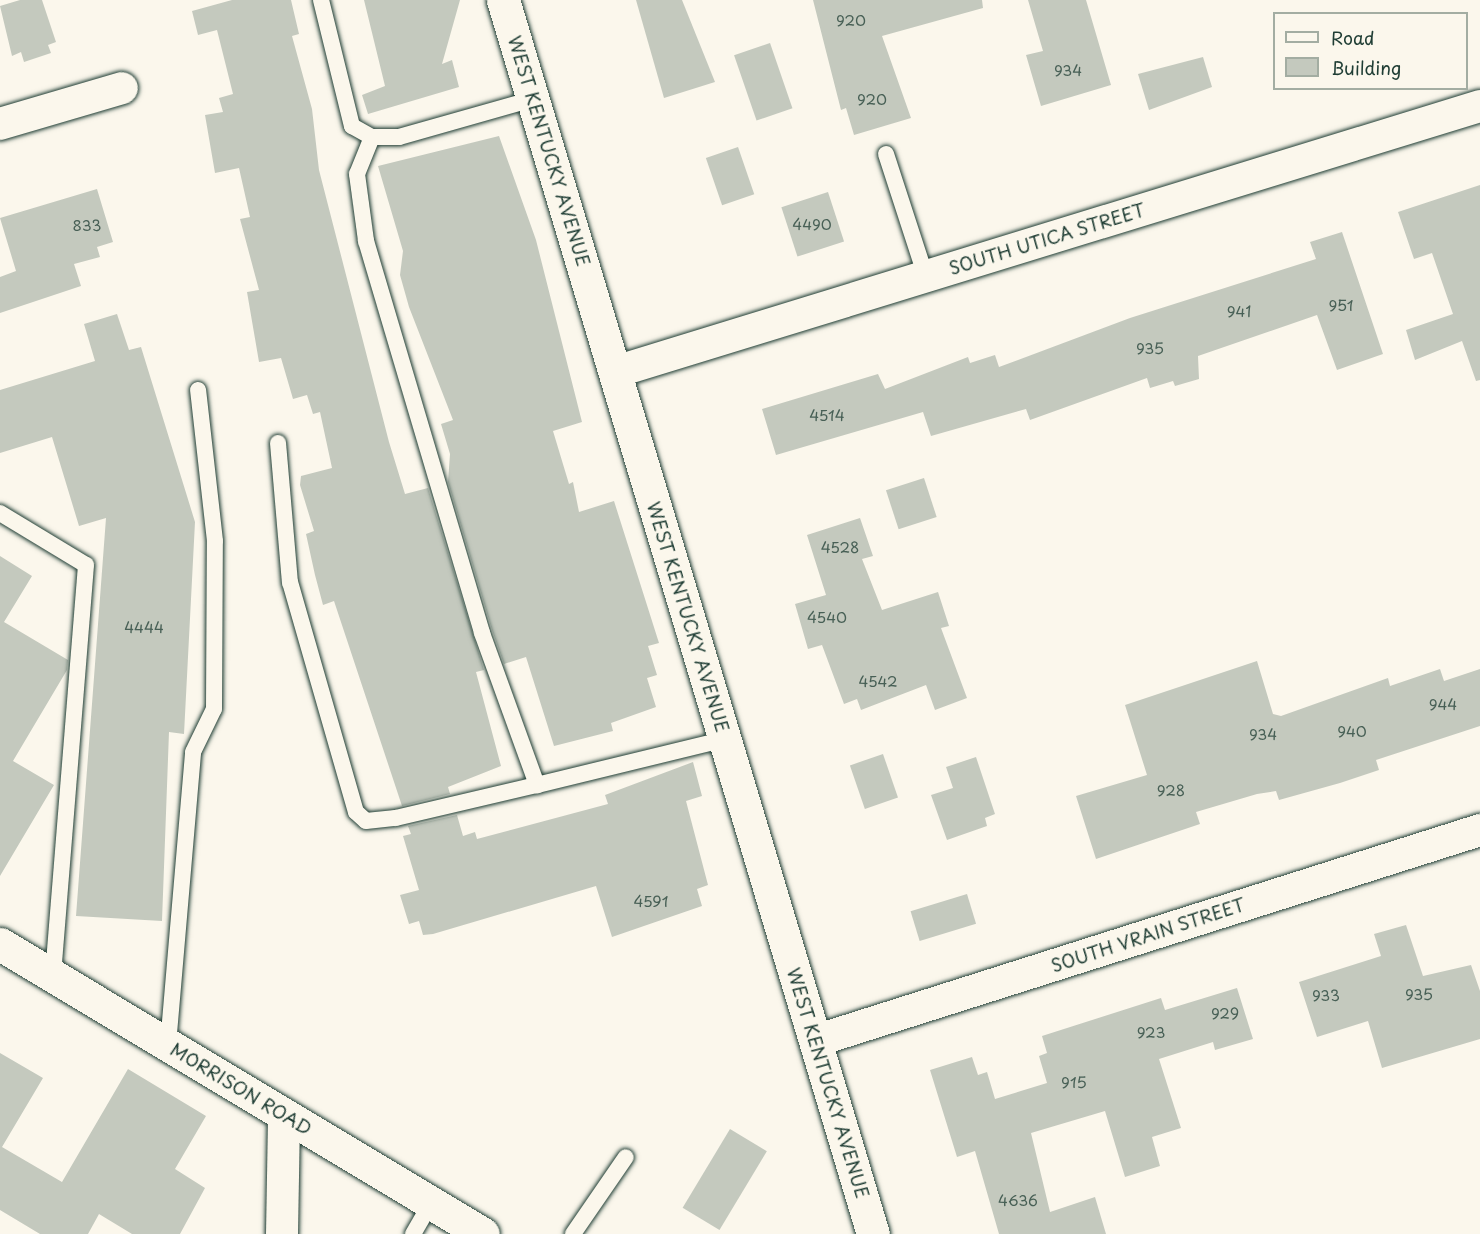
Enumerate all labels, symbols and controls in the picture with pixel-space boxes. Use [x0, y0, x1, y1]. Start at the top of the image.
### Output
house number: 920 [836, 11, 866, 29]
legend [1273, 12, 1468, 90]
text: Road [1331, 24, 1375, 51]
street label: WEST KENTUCKY AVENUE [503, 33, 595, 269]
text: Building [1331, 54, 1401, 81]
house number: 934 [1054, 61, 1082, 79]
house number: 920 [857, 90, 887, 108]
street label: SOUTH UTICA STREET [946, 199, 1148, 279]
house number: 4490 [792, 215, 832, 233]
house number: 833 [73, 216, 101, 234]
house number: 951 [1329, 296, 1353, 314]
house number: 941 [1227, 302, 1251, 320]
house number: 935 [1136, 339, 1164, 357]
house number: 4514 [809, 406, 845, 424]
street label: WEST KENTUCKY AVENUE [642, 499, 734, 735]
house number: 4528 [821, 538, 859, 556]
house number: 4540 [807, 608, 847, 626]
house number: 4444 [124, 618, 164, 636]
house number: 4542 [858, 672, 898, 690]
house number: 944 [1429, 695, 1457, 713]
house number: 940 [1337, 722, 1367, 740]
house number: 934 [1249, 725, 1277, 743]
house number: 928 [1157, 781, 1185, 799]
house number: 4591 [634, 892, 668, 910]
street label: SOUTH VRAIN STREET [1047, 893, 1249, 977]
street label: WEST KENTUCKY AVENUE [782, 965, 874, 1201]
house number: 935 [1405, 985, 1433, 1003]
house number: 933 [1312, 986, 1340, 1004]
house number: 929 [1211, 1004, 1239, 1022]
house number: 923 [1137, 1023, 1165, 1041]
street label: MORRISON ROAD [167, 1038, 315, 1140]
house number: 915 [1061, 1073, 1087, 1091]
house number: 4636 [998, 1191, 1038, 1209]

